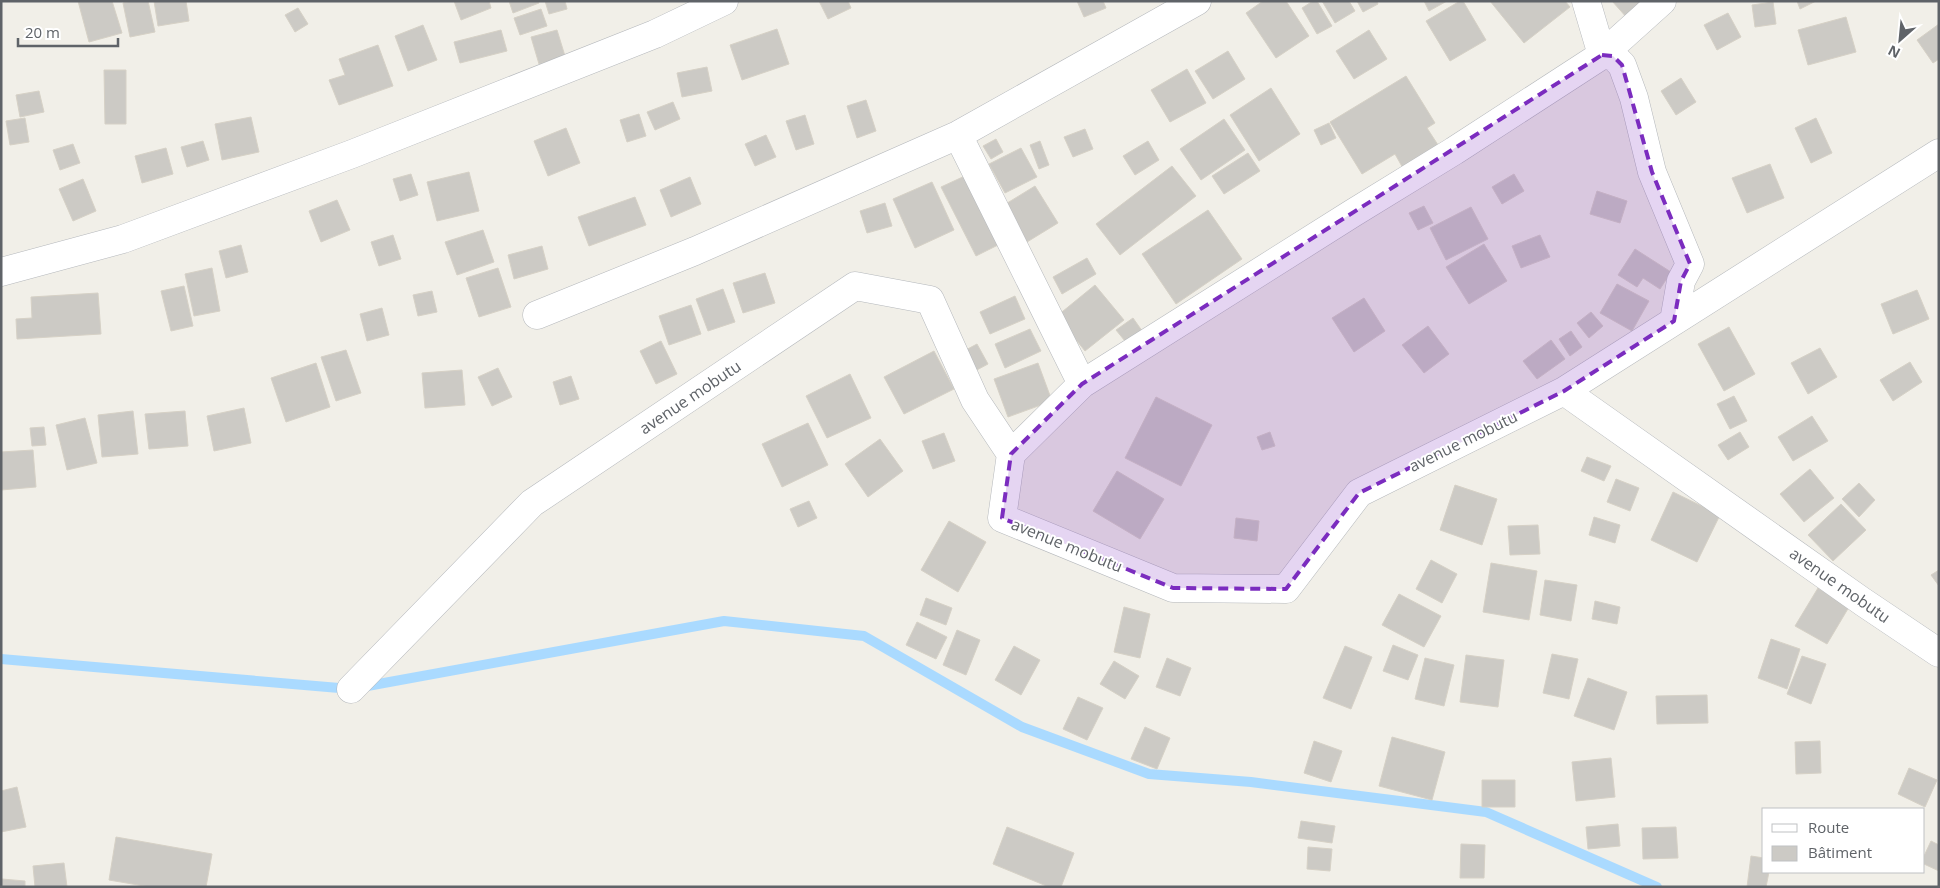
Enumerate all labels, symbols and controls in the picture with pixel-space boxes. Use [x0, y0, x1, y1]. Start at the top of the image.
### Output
scale bar [18, 15, 118, 47]
north arrow [1875, 15, 1925, 65]
text: 20 m [25, 22, 60, 42]
text: N [1884, 41, 1903, 63]
street label: avenue mobutu [635, 355, 745, 439]
street label: avenue mobutu [1405, 405, 1521, 477]
street label: avenue mobutu [1008, 513, 1126, 577]
street label: avenue mobutu [1785, 542, 1895, 628]
legend [1762, 808, 1925, 873]
text: Route [1808, 817, 1849, 837]
text: Bâtiment [1808, 842, 1872, 862]

